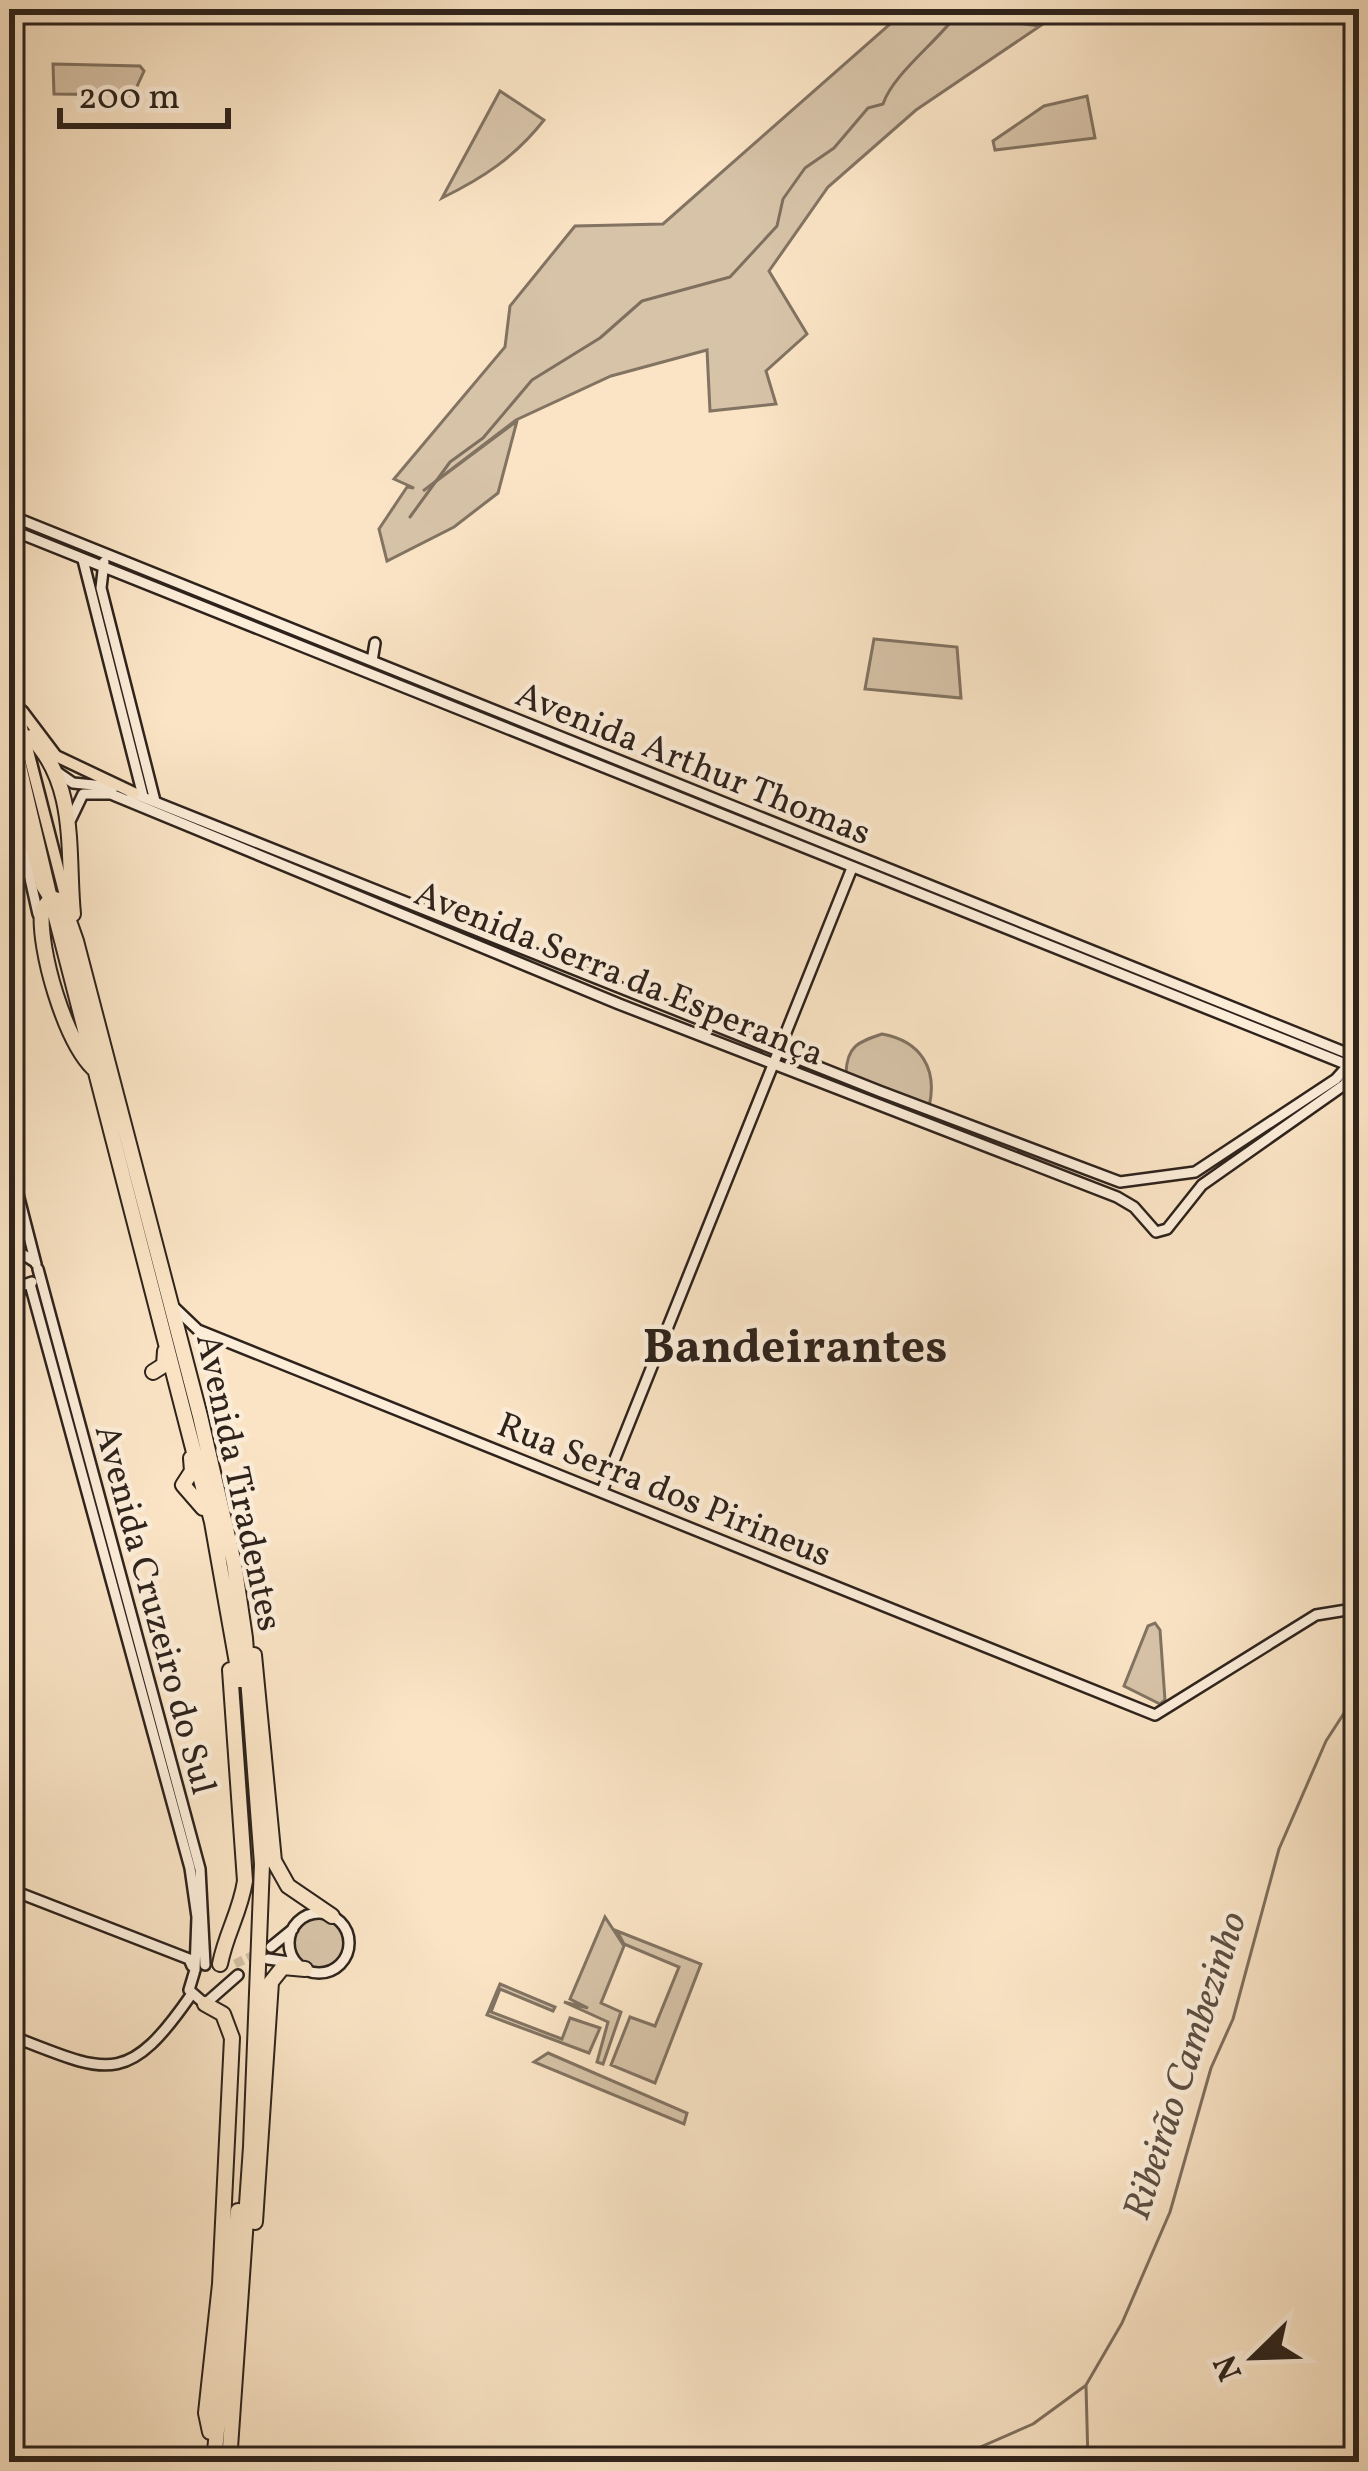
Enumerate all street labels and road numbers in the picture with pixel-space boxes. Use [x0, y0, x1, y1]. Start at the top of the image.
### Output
street label: Avenida Arthur Thomas [508, 672, 877, 860]
street label: Avenida Serra da Esperança [406, 871, 831, 1081]
street label: Avenida Tiradentes [181, 1330, 293, 1636]
street label: Rua Serra dos Pirineus [489, 1402, 838, 1582]
street label: Avenida Cruzeiro do Sul [80, 1420, 227, 1800]

